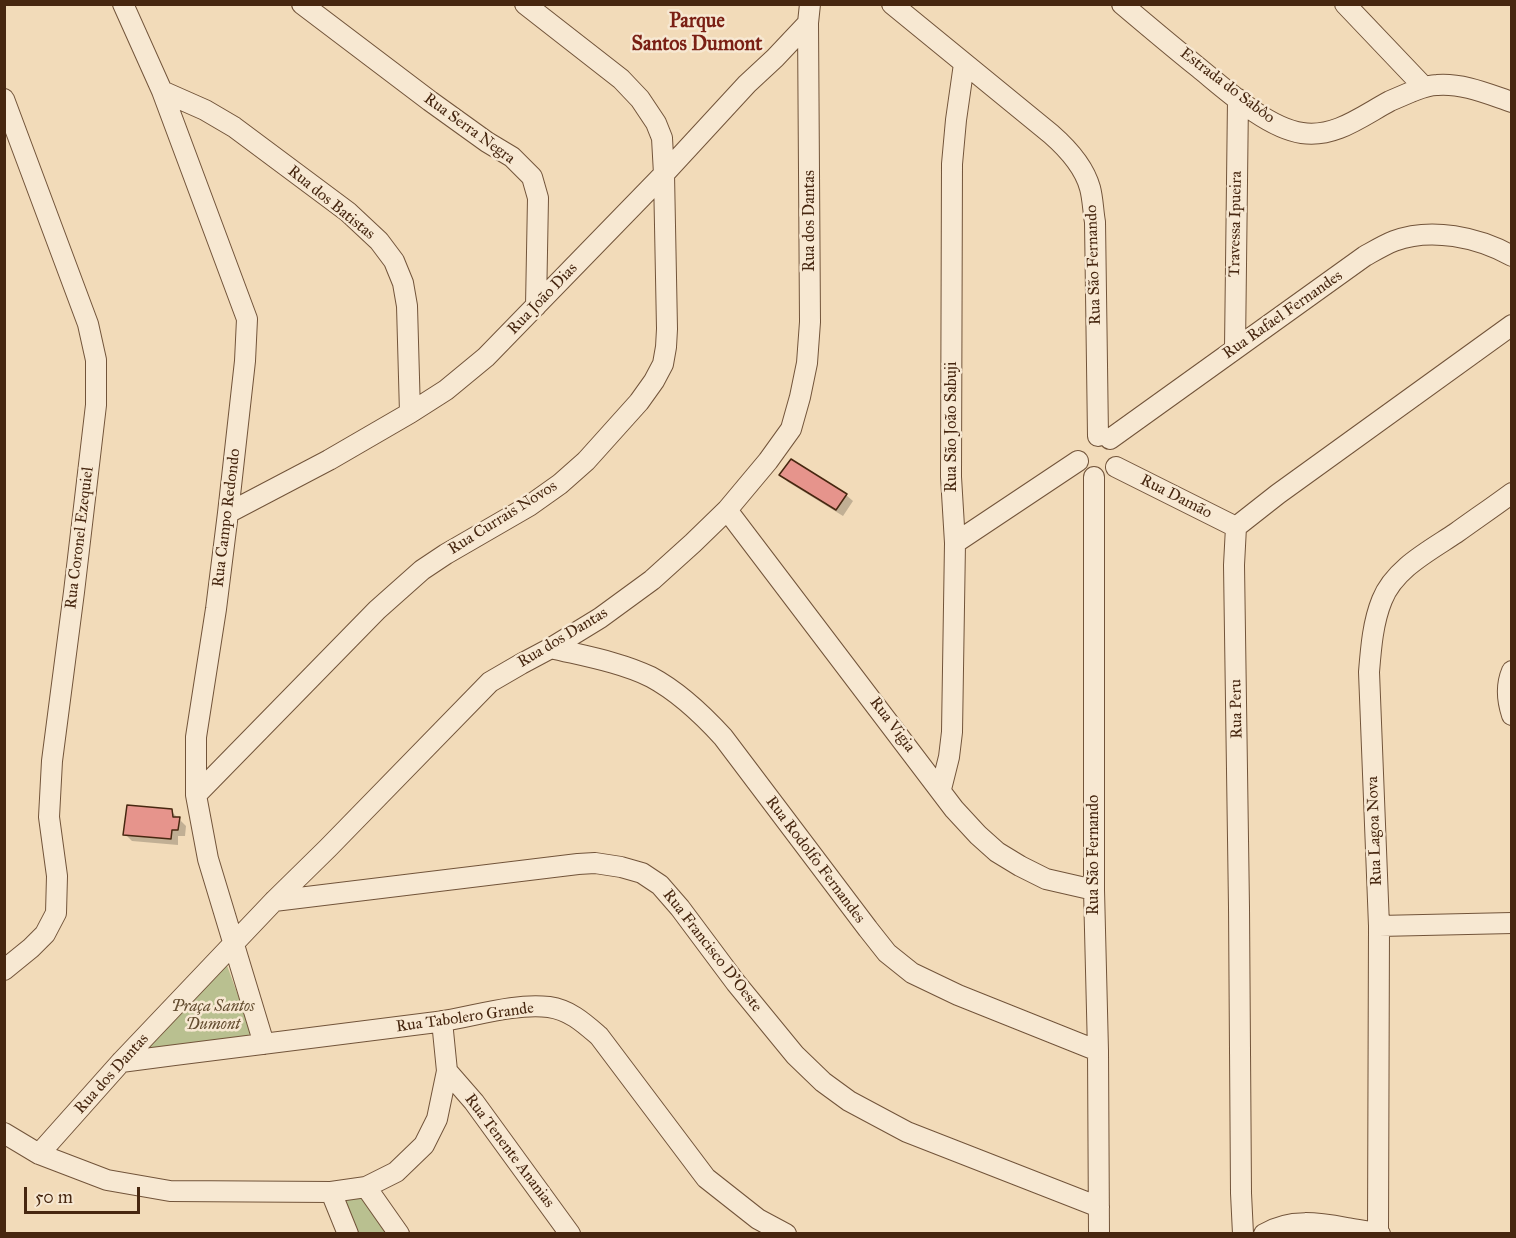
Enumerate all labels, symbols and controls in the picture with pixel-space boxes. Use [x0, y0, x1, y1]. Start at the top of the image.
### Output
district label: Parque Santos Dumont [632, 10, 762, 57]
street label: Estrada do Sabôo [1176, 44, 1278, 128]
street label: Rua Serra Negra [420, 89, 518, 169]
street label: Rua dos Batistas [283, 162, 379, 244]
street label: Rua dos Dantas [800, 170, 820, 272]
street label: Travessa Ipueira [1225, 171, 1247, 277]
street label: Rua São Fernando [1082, 204, 1106, 326]
street label: Rua João Dias [504, 259, 582, 339]
street label: Rua Rafael Fernandes [1219, 266, 1347, 364]
street label: Rua São João Sabuji [942, 362, 962, 492]
street label: Rua Campo Redondo [209, 448, 245, 588]
street label: Rua Coronel Ezequiel [62, 466, 98, 610]
street label: Rua Damão [1137, 471, 1215, 523]
street label: Rua Currais Novos [445, 477, 561, 559]
street label: Rua dos Dantas [515, 604, 611, 672]
street label: Rua Peru [1227, 679, 1247, 739]
street label: Rua Vigia [865, 694, 919, 756]
street label: Rua Lagoa Nova [1363, 776, 1387, 886]
street label: Rua Rodolfo Fernandes [761, 793, 869, 927]
street label: Rua São Fernando [1084, 795, 1104, 915]
street label: Rua Francisco D'Oeste [658, 886, 766, 1016]
park label: Praça Santos Dumont [171, 997, 255, 1035]
street label: Rua Tabolero Grande [395, 999, 535, 1037]
street label: Rua dos Dantas [71, 1030, 153, 1118]
street label: Rua Tenente Ananias [460, 1090, 558, 1212]
scale bar [27, 1175, 142, 1213]
text: 50 m [35, 1186, 73, 1208]

